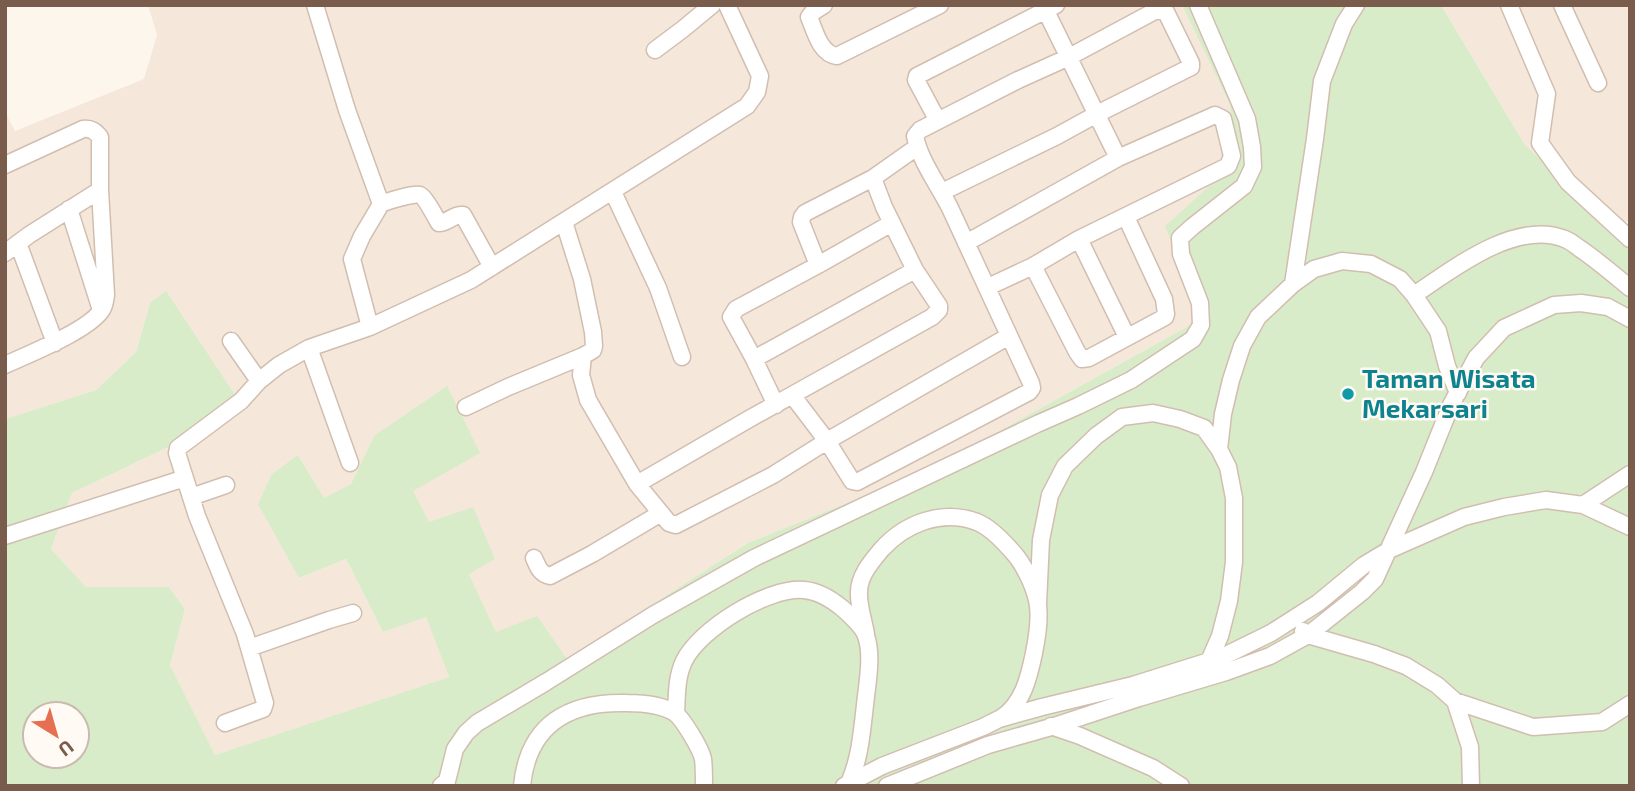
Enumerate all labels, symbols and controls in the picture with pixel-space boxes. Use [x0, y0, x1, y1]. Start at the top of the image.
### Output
place label: Taman Wisata Mekarsari [1362, 362, 1536, 423]
marker: Taman Wisata Mekarsari [1340, 386, 1356, 402]
north arrow [21, 700, 91, 770]
text: U [54, 736, 79, 762]

